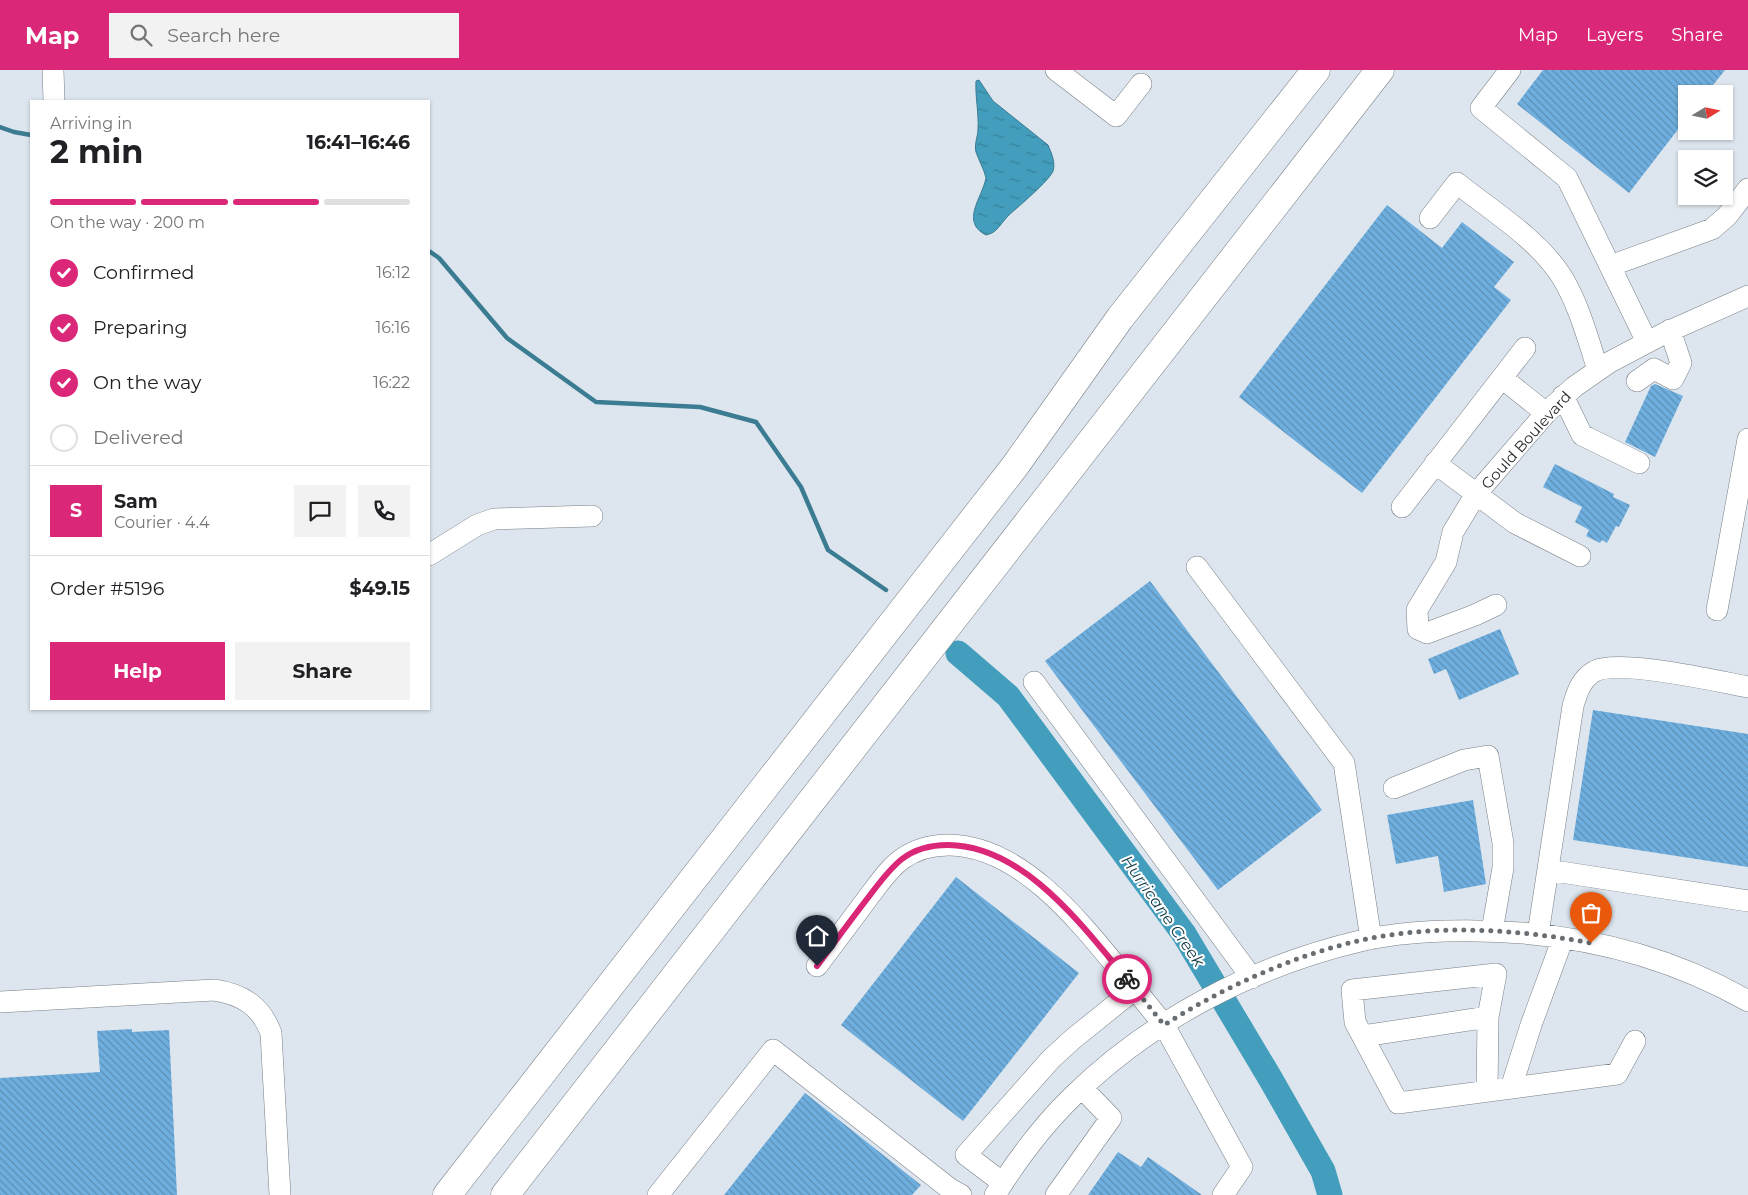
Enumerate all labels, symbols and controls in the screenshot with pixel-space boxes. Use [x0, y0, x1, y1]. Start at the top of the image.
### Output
search box [109, 13, 459, 58]
text: Map [25, 21, 79, 50]
icon: search [127, 21, 155, 49]
text: Search here [167, 24, 280, 47]
text: Map [1518, 24, 1558, 46]
text: Layers [1586, 24, 1643, 46]
text: Share [1671, 24, 1723, 46]
north arrow [1678, 85, 1732, 140]
map controls [1678, 85, 1733, 205]
text: Arriving in [50, 114, 132, 133]
text: 16:41–16:46 [307, 131, 410, 154]
text: 2 min [50, 132, 143, 171]
button: layers [1678, 150, 1733, 205]
text: On the way · 200 m [50, 213, 205, 232]
icon: check [50, 259, 78, 287]
text: Confirmed [93, 261, 194, 284]
text: 16:12 [376, 263, 410, 282]
icon: check [50, 314, 78, 342]
text: Preparing [93, 316, 188, 339]
text: 16:16 [376, 318, 410, 337]
icon: check [50, 369, 78, 397]
text: On the way [93, 371, 201, 394]
text: 16:22 [373, 373, 410, 392]
street label: Gould Boulevard [1477, 387, 1575, 493]
text: Delivered [93, 426, 184, 449]
button: chat [294, 485, 346, 537]
button: phone [358, 485, 410, 537]
text: Sam [114, 490, 158, 513]
text: S [70, 499, 82, 522]
text: Courier · 4.4 [114, 513, 210, 532]
text: Order #5196 [50, 577, 164, 600]
text: $49.15 [349, 577, 410, 600]
button: Help [50, 642, 225, 700]
button: Share [235, 642, 410, 700]
water label: Hurricane Creek [1117, 852, 1209, 972]
pin [1570, 892, 1612, 943]
icon: bag [1577, 899, 1605, 927]
pin [796, 915, 838, 966]
icon: home [803, 922, 831, 950]
courier [1102, 954, 1152, 1004]
icon: bike [1113, 965, 1141, 993]

